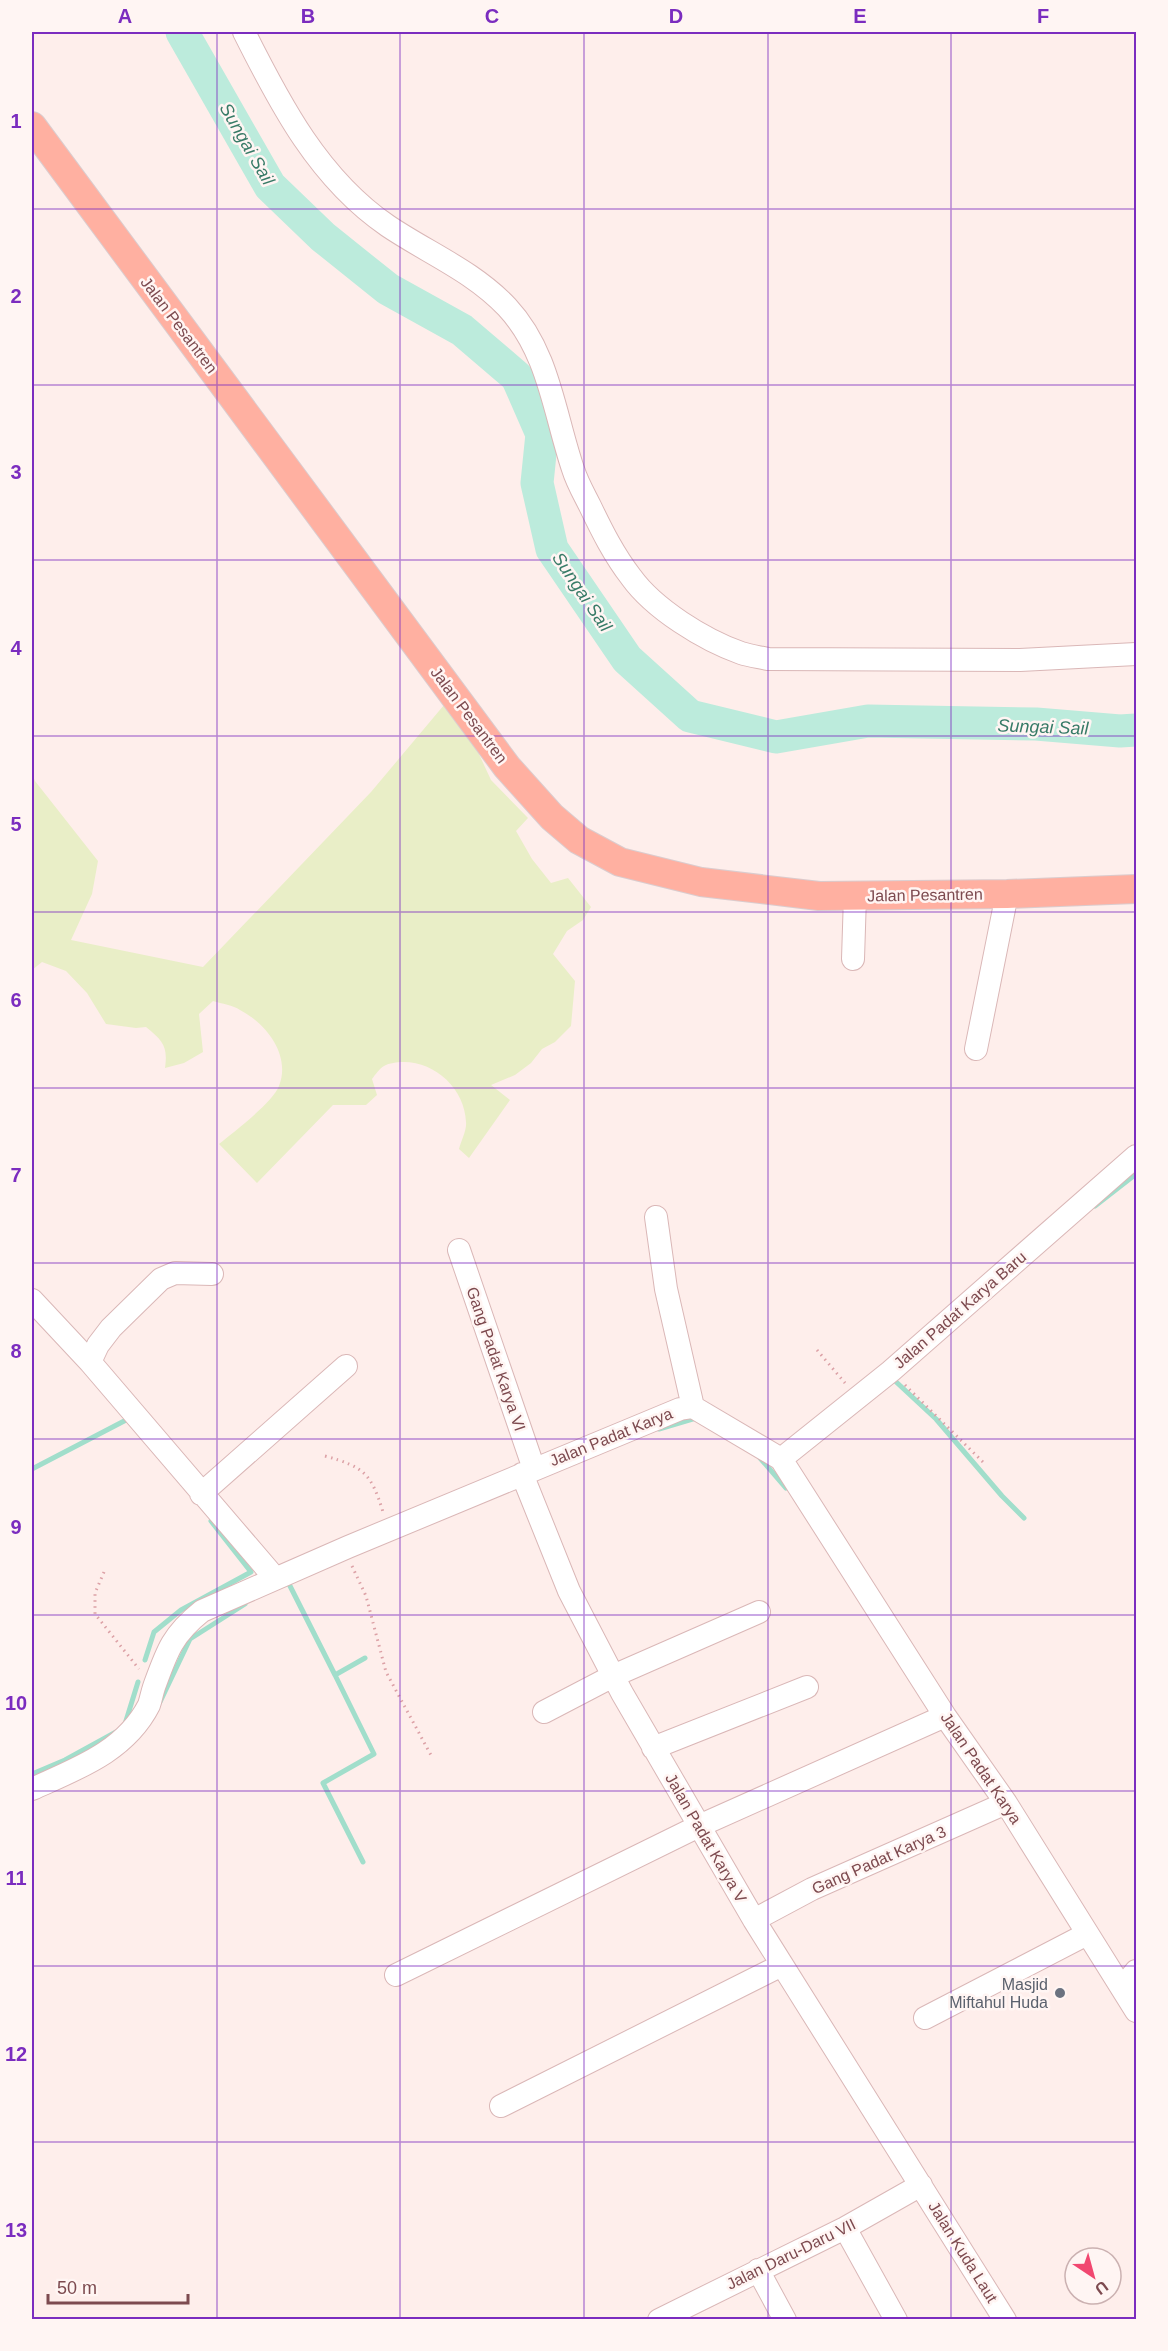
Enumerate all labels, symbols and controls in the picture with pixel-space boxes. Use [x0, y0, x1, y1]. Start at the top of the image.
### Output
text: A [118, 5, 132, 27]
text: B [301, 5, 315, 27]
text: C [485, 5, 499, 27]
text: D [669, 5, 683, 27]
text: E [853, 5, 867, 27]
text: F [1037, 5, 1049, 27]
water label: Sungai Sail [216, 100, 279, 189]
text: 1 [10, 110, 22, 132]
street label: Jalan Pesantren [137, 274, 221, 376]
text: 2 [10, 285, 22, 307]
text: 3 [10, 461, 22, 483]
water label: Sungai Sail [548, 549, 616, 636]
text: 4 [10, 637, 22, 659]
street label: Jalan Pesantren [427, 664, 511, 766]
water label: Sungai Sail [997, 715, 1090, 739]
text: 5 [10, 813, 22, 835]
street label: Jalan Pesantren [867, 885, 983, 905]
text: 6 [10, 989, 22, 1011]
text: 7 [10, 1164, 22, 1186]
street label: Jalan Padat Karya Baru [891, 1248, 1029, 1372]
street label: Gang Padat Karya VI [463, 1285, 529, 1433]
text: 8 [10, 1340, 22, 1362]
street label: Jalan Padat Karya [547, 1405, 675, 1469]
text: 9 [10, 1516, 22, 1538]
text: 10 [5, 1692, 27, 1714]
street label: Jalan Padat Karya [937, 1709, 1025, 1827]
street label: Jalan Padat Karya V [662, 1771, 750, 1906]
street label: Gang Padat Karya 3 [809, 1823, 949, 1897]
text: 11 [5, 1867, 27, 1889]
place label: Masjid Miftahul Huda [949, 1976, 1048, 2011]
marker: Masjid Miftahul Huda [1053, 1986, 1067, 2000]
text: 12 [5, 2043, 27, 2065]
street label: Jalan Kuda Laut [925, 2198, 1001, 2306]
street label: Jalan Daru-Daru VII [724, 2215, 858, 2293]
text: 13 [5, 2219, 27, 2241]
north arrow [1063, 2246, 1123, 2306]
scale bar [48, 2267, 188, 2305]
text: U [1092, 2277, 1111, 2298]
text: 50 m [57, 2278, 97, 2298]

